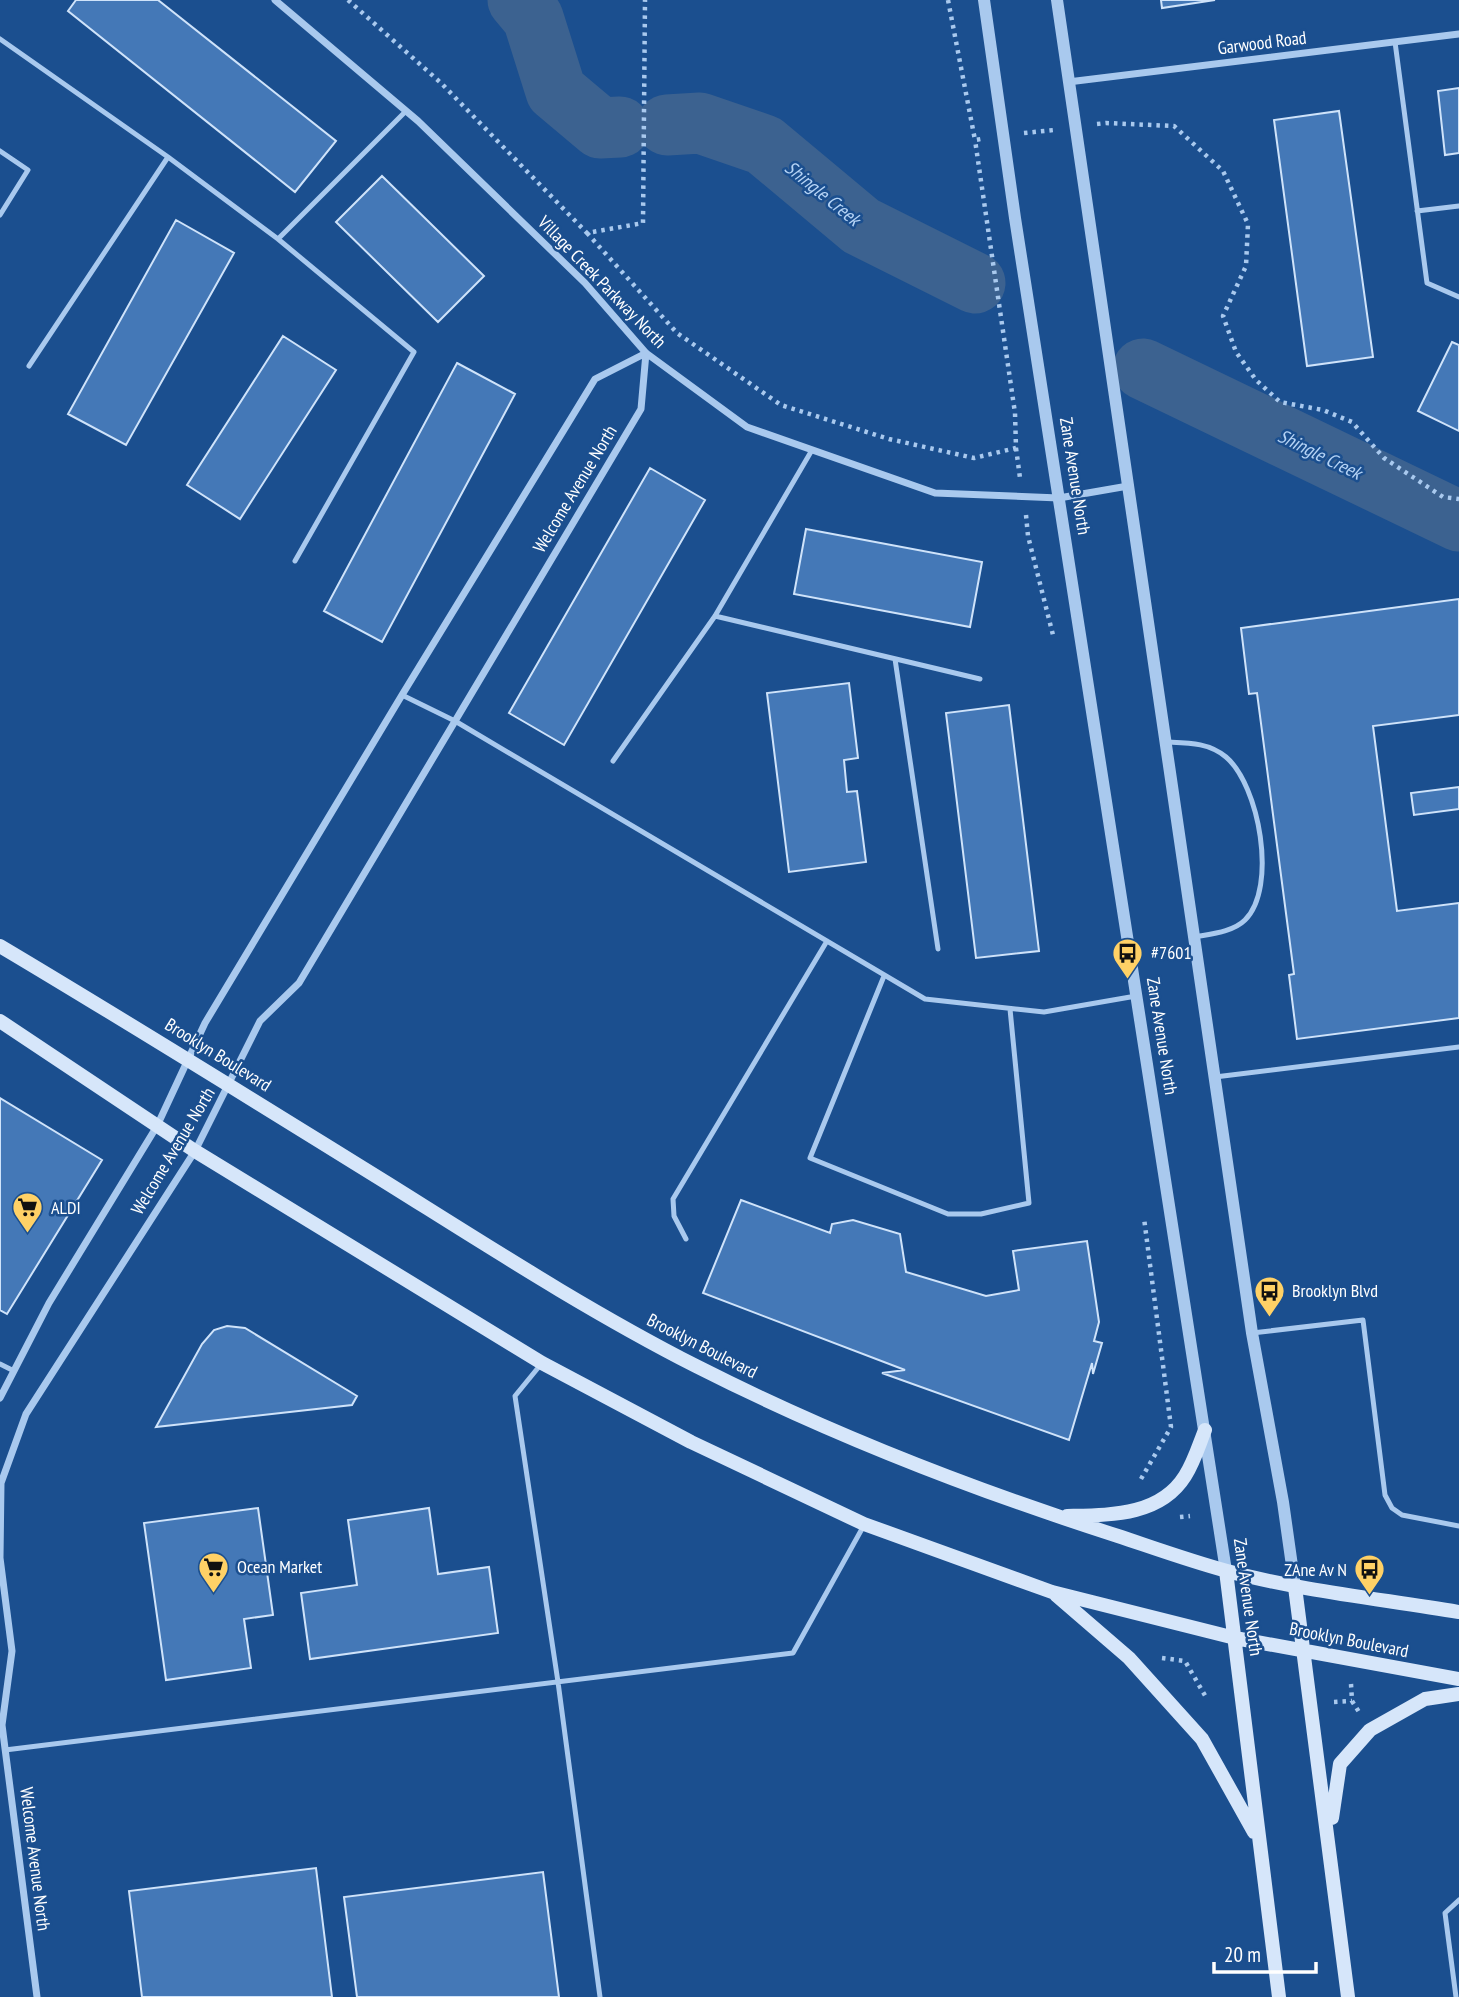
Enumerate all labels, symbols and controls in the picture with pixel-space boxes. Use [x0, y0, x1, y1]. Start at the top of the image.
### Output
street label: Garwood Road [1216, 26, 1308, 59]
water label: Shingle Creek [780, 155, 868, 232]
street label: Village Creek Parkway North [533, 210, 671, 353]
street label: Zane Avenue North [1055, 416, 1096, 536]
street label: Welcome Avenue North [528, 421, 622, 557]
water label: Shingle Creek [1274, 423, 1368, 486]
bus stop icon: #7601 [1111, 936, 1145, 980]
place label: #7601 [1151, 941, 1192, 964]
street label: Zane Avenue North [1142, 976, 1183, 1096]
street label: Brooklyn Boulevard [161, 1013, 276, 1096]
street label: Welcome Avenue North [126, 1083, 220, 1219]
supermarket icon: ALDI [11, 1191, 45, 1235]
place label: ALDI [51, 1196, 81, 1219]
bus stop icon: Brooklyn Blvd [1252, 1274, 1286, 1318]
place label: Brooklyn Blvd [1292, 1279, 1378, 1302]
street label: Brooklyn Boulevard [643, 1308, 761, 1383]
street label: Zane Avenue North [1229, 1537, 1268, 1657]
supermarket icon: Ocean Market [197, 1550, 231, 1594]
bus stop icon: ZAne Av N [1353, 1553, 1387, 1597]
place label: Ocean Market [237, 1555, 322, 1578]
place label: ZAne Av N [1284, 1558, 1347, 1581]
street label: Brooklyn Boulevard [1288, 1617, 1411, 1662]
street label: Welcome Avenue North [15, 1786, 56, 1932]
scale bar [1214, 1930, 1316, 1974]
text: 20 m [1224, 1941, 1261, 1968]

